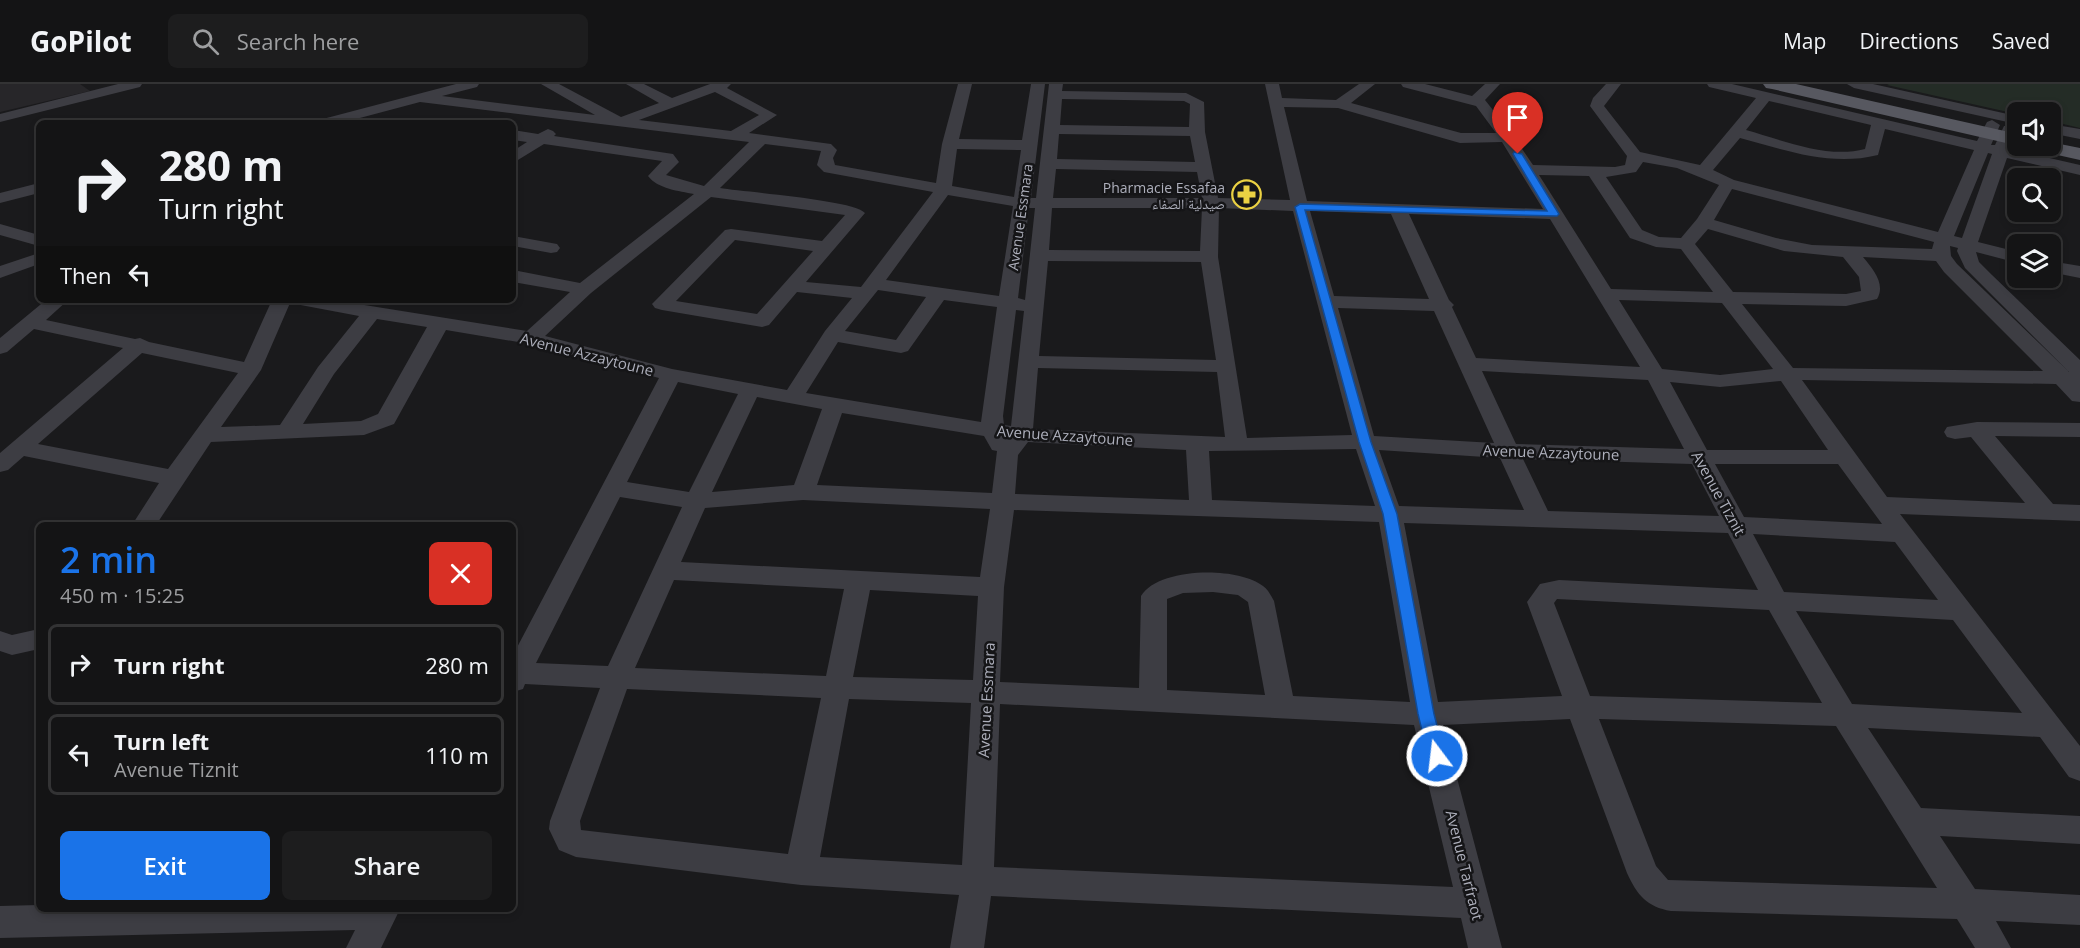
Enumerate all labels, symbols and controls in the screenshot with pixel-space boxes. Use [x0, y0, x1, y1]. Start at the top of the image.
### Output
search box [168, 14, 588, 68]
text: GoPilot [30, 22, 132, 60]
icon: search [189, 25, 222, 58]
text: Search here [237, 26, 359, 56]
text: Map [1783, 27, 1826, 55]
text: Directions [1859, 27, 1959, 55]
text: Saved [1992, 27, 2050, 55]
pin [1492, 92, 1543, 154]
icon: arrive [1501, 101, 1534, 134]
map controls [2007, 102, 2061, 288]
button: sound [2007, 102, 2061, 156]
text: 280 m [159, 136, 283, 193]
icon: right [60, 144, 138, 222]
street label: Avenue Essmara [1003, 162, 1037, 272]
button: search [2007, 168, 2061, 222]
place label: Pharmacie Essafaa صيدلية الصفاء [1103, 178, 1225, 213]
pharmacy icon: Pharmacie Essafaa صيدلية الصفاء [1230, 179, 1262, 211]
text: Turn right [159, 190, 284, 227]
button: layers [2007, 234, 2061, 288]
icon: left [123, 258, 156, 291]
text: Then [60, 260, 111, 290]
street label: Avenue Azzaytoune [518, 328, 656, 380]
street label: Avenue Azzaytoune [996, 420, 1134, 450]
street label: Avenue Azzaytoune [1482, 440, 1620, 464]
street label: Avenue Tiznit [1688, 447, 1750, 539]
text: 2 min [60, 535, 157, 584]
button: close [429, 542, 492, 605]
text: 450 m · 15:25 [60, 582, 185, 609]
street label: Avenue Essmara [973, 642, 999, 758]
icon: right [63, 648, 96, 681]
text: Turn right [114, 650, 225, 680]
text: 280 m [425, 650, 489, 680]
position arrow [1405, 724, 1469, 788]
text: Turn left [114, 726, 209, 756]
icon: left [63, 738, 96, 771]
text: 110 m [425, 740, 489, 770]
text: Avenue Tiznit [114, 756, 239, 783]
street label: Avenue Tarfraot [1442, 808, 1488, 922]
button: Exit [60, 831, 270, 900]
button: Share [282, 831, 492, 900]

